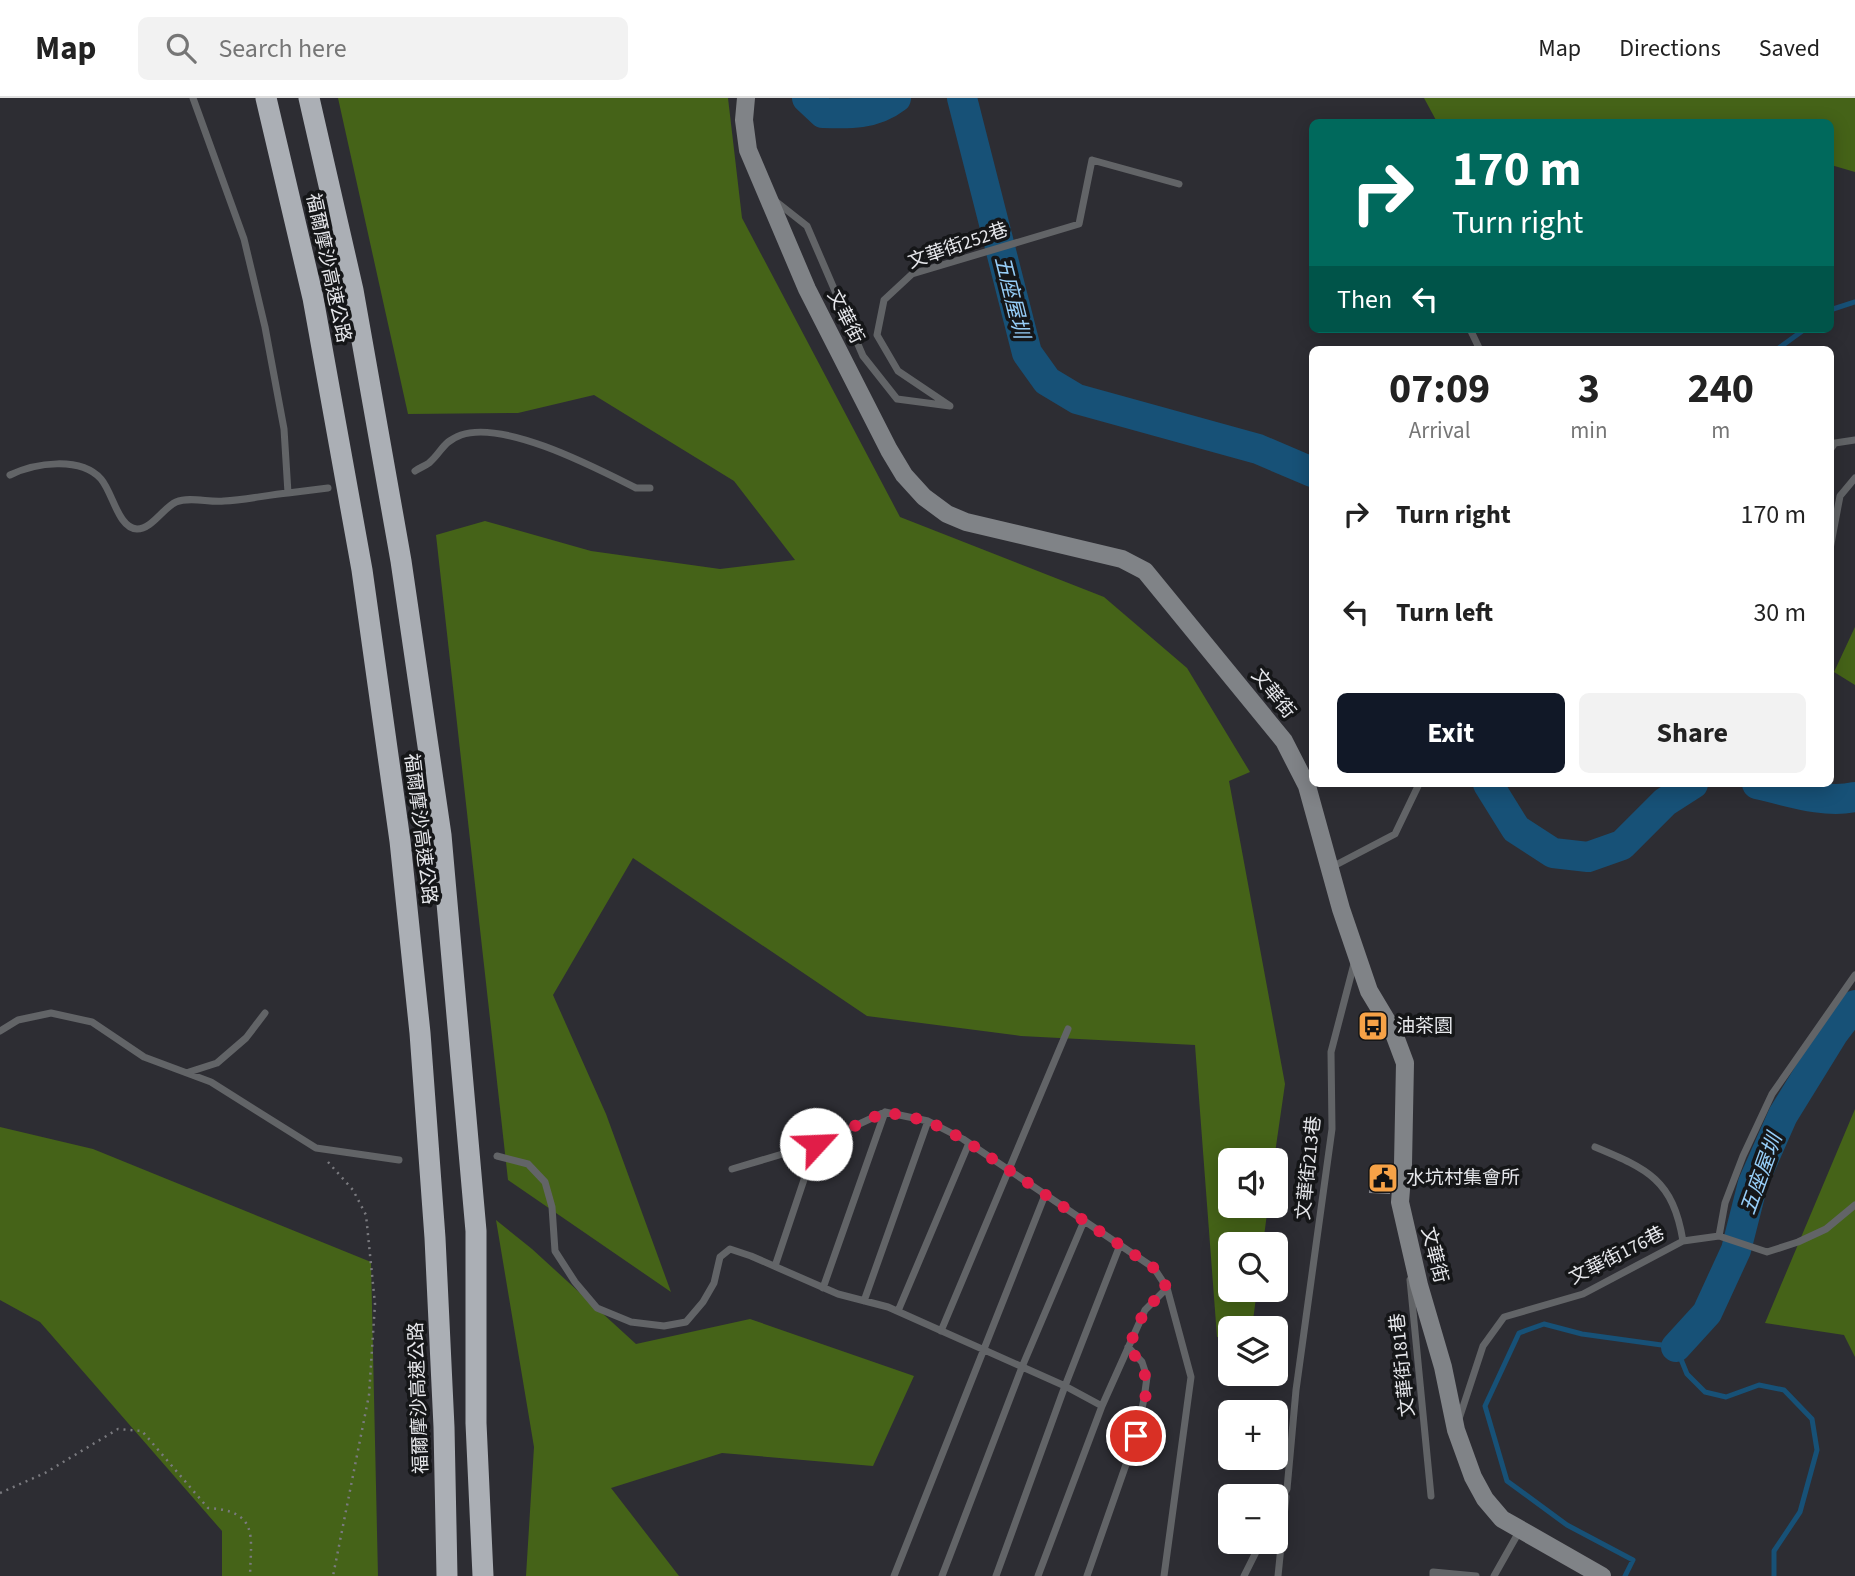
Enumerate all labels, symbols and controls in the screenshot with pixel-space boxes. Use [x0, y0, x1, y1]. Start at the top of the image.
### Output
search box [138, 17, 628, 80]
text: Map [35, 25, 96, 72]
icon: search [162, 29, 200, 67]
text: Search here [218, 30, 347, 67]
text: Map [1538, 31, 1581, 66]
text: Directions [1619, 31, 1721, 66]
text: Saved [1759, 31, 1820, 66]
text: 170 m [1452, 135, 1581, 205]
icon: right [1337, 147, 1428, 238]
street label: 福爾摩沙高速公路 [299, 191, 357, 345]
text: Turn right [1452, 200, 1583, 246]
street label: 文華街252巷 [904, 216, 1012, 276]
water label: 五座屋圳 [987, 253, 1037, 344]
icon: left [1406, 280, 1444, 318]
text: Then [1337, 281, 1392, 318]
street label: 文華街 [820, 285, 870, 349]
text: 07:09 [1389, 359, 1490, 419]
text: 3 [1578, 359, 1600, 419]
text: 240 [1687, 359, 1754, 419]
text: Arrival [1409, 414, 1471, 447]
text: min [1570, 414, 1608, 447]
text: m [1711, 414, 1730, 447]
icon: right [1337, 495, 1375, 533]
text: Turn right [1396, 496, 1511, 533]
text: 170 m [1740, 496, 1806, 533]
icon: left [1337, 593, 1375, 631]
text: Turn left [1396, 594, 1493, 631]
text: 30 m [1753, 594, 1806, 631]
street label: 文華街 [1245, 663, 1301, 725]
button: Exit [1337, 693, 1565, 773]
button: Share [1579, 693, 1806, 773]
street label: 福爾摩沙高速公路 [397, 752, 443, 906]
bus stop icon: 油茶園 [1356, 1009, 1390, 1043]
place label: 油茶園 [1396, 1013, 1453, 1040]
position arrow [779, 1107, 853, 1181]
street label: 文華街213巷 [1290, 1115, 1328, 1221]
water label: 五座屋圳 [1733, 1127, 1790, 1219]
map controls [1218, 1148, 1288, 1554]
button: sound [1218, 1148, 1288, 1218]
public building icon: 水坑村集會所 [1366, 1161, 1400, 1195]
place label: 水坑村集會所 [1406, 1165, 1520, 1192]
street label: 文華街176巷 [1564, 1220, 1670, 1292]
street label: 文華街 [1414, 1224, 1454, 1286]
button: search [1218, 1232, 1288, 1302]
street label: 文華街181巷 [1384, 1312, 1422, 1418]
button: layers [1218, 1316, 1288, 1386]
street label: 福爾摩沙高速公路 [403, 1322, 435, 1474]
button: + [1218, 1400, 1288, 1470]
pin [1106, 1406, 1166, 1466]
icon: arrive [1117, 1417, 1155, 1455]
button: − [1218, 1484, 1288, 1554]

